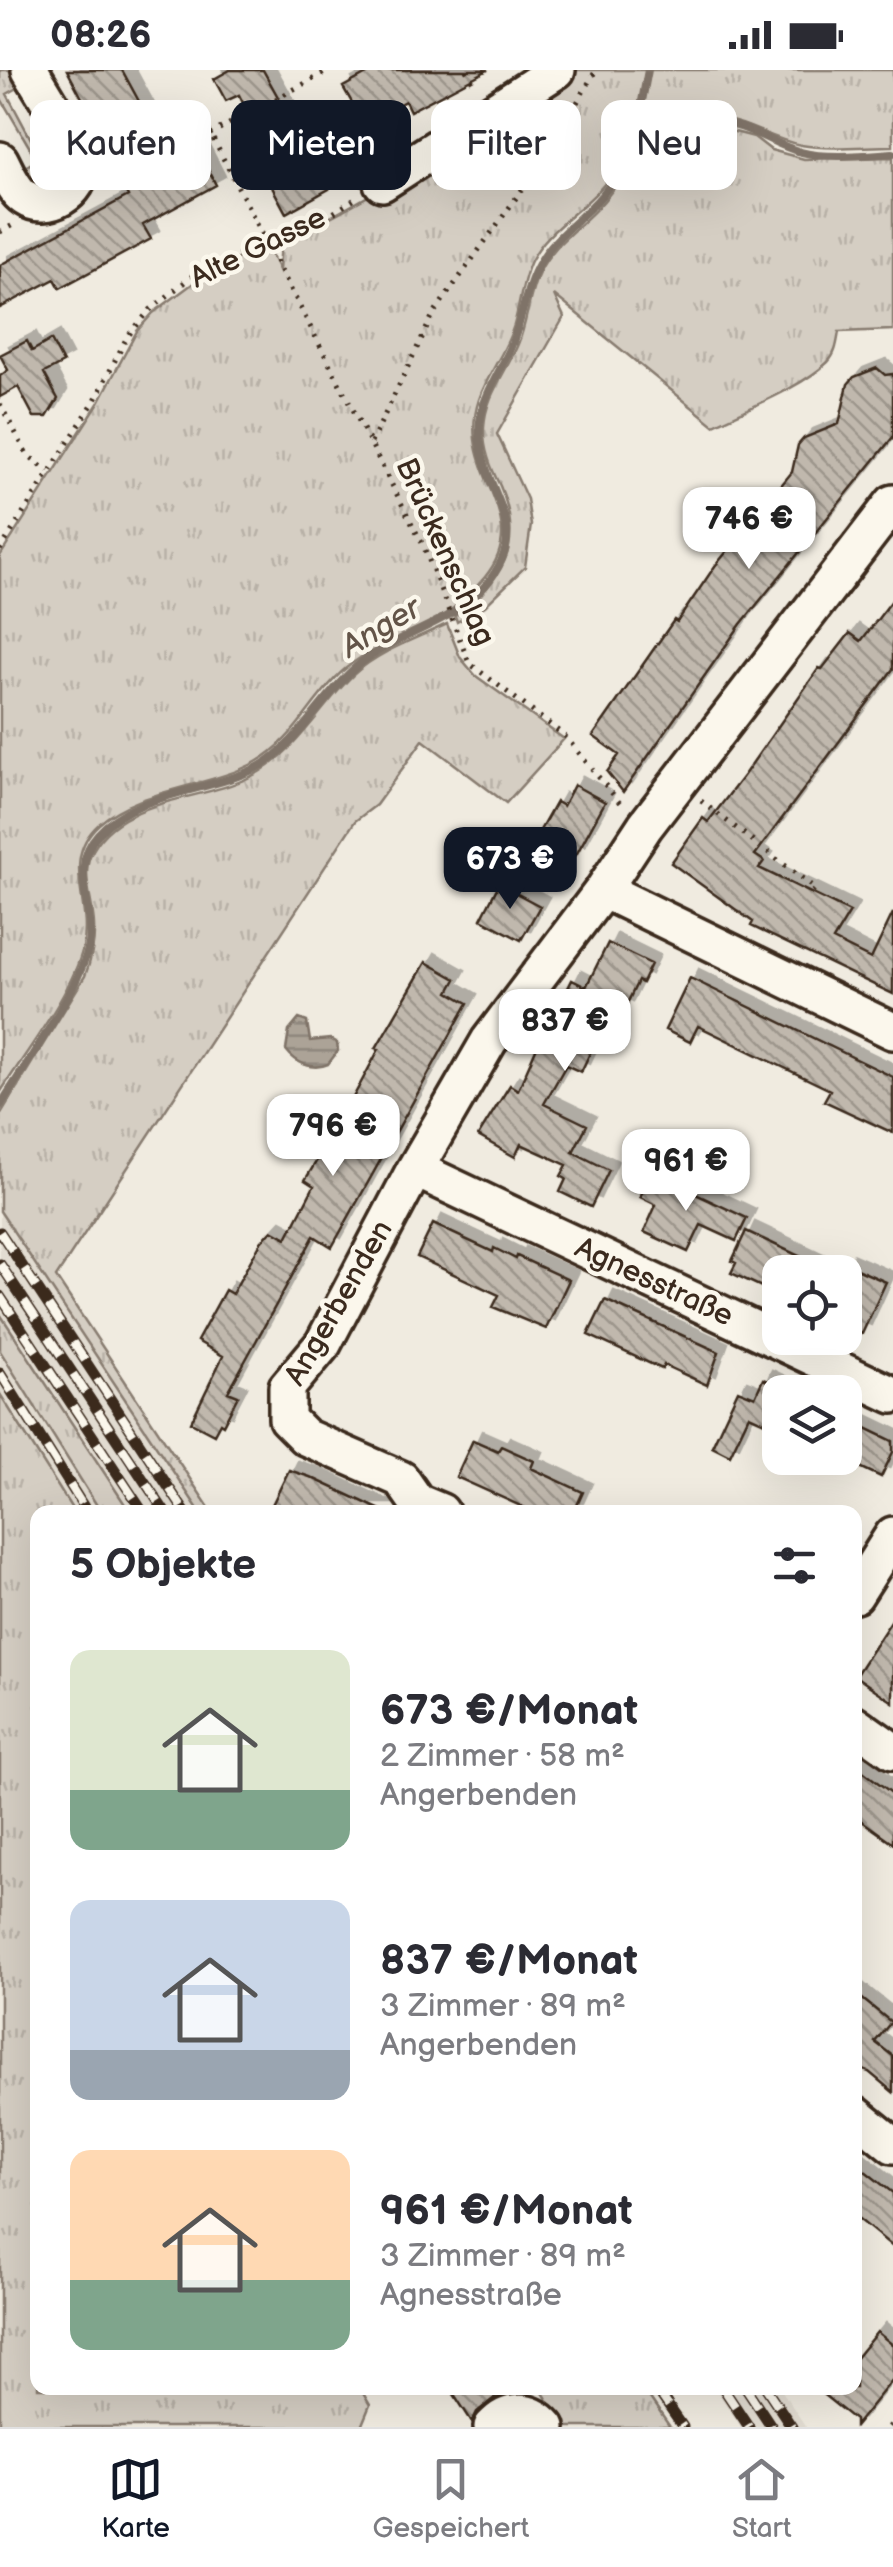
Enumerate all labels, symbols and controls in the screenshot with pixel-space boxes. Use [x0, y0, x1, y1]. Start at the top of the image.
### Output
text: 08:26 [50, 13, 151, 58]
chip: Kaufen [30, 100, 211, 190]
chip: Mieten [231, 100, 411, 190]
chip: Filter [431, 100, 581, 190]
chip: Neu [601, 100, 737, 190]
street label: Alte Gasse [184, 200, 332, 296]
street label: Brückenschlag [388, 453, 502, 651]
pin: 746 € [679, 487, 819, 572]
text: 746 € [705, 500, 793, 539]
water label: Anger [332, 588, 430, 668]
pin: 673 € [440, 827, 580, 912]
text: 673 € [466, 840, 554, 879]
pin: 837 € [495, 989, 635, 1074]
text: 837 € [521, 1002, 609, 1041]
pin: 796 € [263, 1094, 403, 1179]
text: 796 € [289, 1107, 377, 1146]
pin: 961 € [616, 1129, 756, 1214]
text: 961 € [644, 1142, 728, 1181]
street label: Angerbenden [277, 1214, 401, 1392]
street label: Agnesstraße [569, 1230, 739, 1334]
map controls [762, 1255, 862, 1475]
button: locate [762, 1255, 862, 1355]
button: layers [762, 1375, 862, 1475]
icon: filters [767, 1538, 822, 1593]
text: 5 Objekte [70, 1540, 256, 1591]
text: 673 €/Monat [380, 1686, 638, 1737]
icon: home [150, 1690, 270, 1810]
text: 2 Zimmer · 58 m² [380, 1737, 625, 1776]
text: Angerbenden [380, 1776, 577, 1815]
text: 837 €/Monat [380, 1936, 638, 1987]
icon: home [150, 1940, 270, 2060]
text: 3 Zimmer · 89 m² [380, 1987, 626, 2026]
text: Angerbenden [380, 2026, 577, 2065]
text: 961 €/Monat [380, 2186, 633, 2237]
icon: home [150, 2190, 270, 2310]
text: 3 Zimmer · 89 m² [380, 2237, 626, 2276]
text: Agnesstraße [380, 2276, 562, 2315]
tab: Karte [101, 2452, 170, 2545]
tab: Gespeichert [372, 2452, 529, 2545]
tab: Start [732, 2452, 792, 2545]

